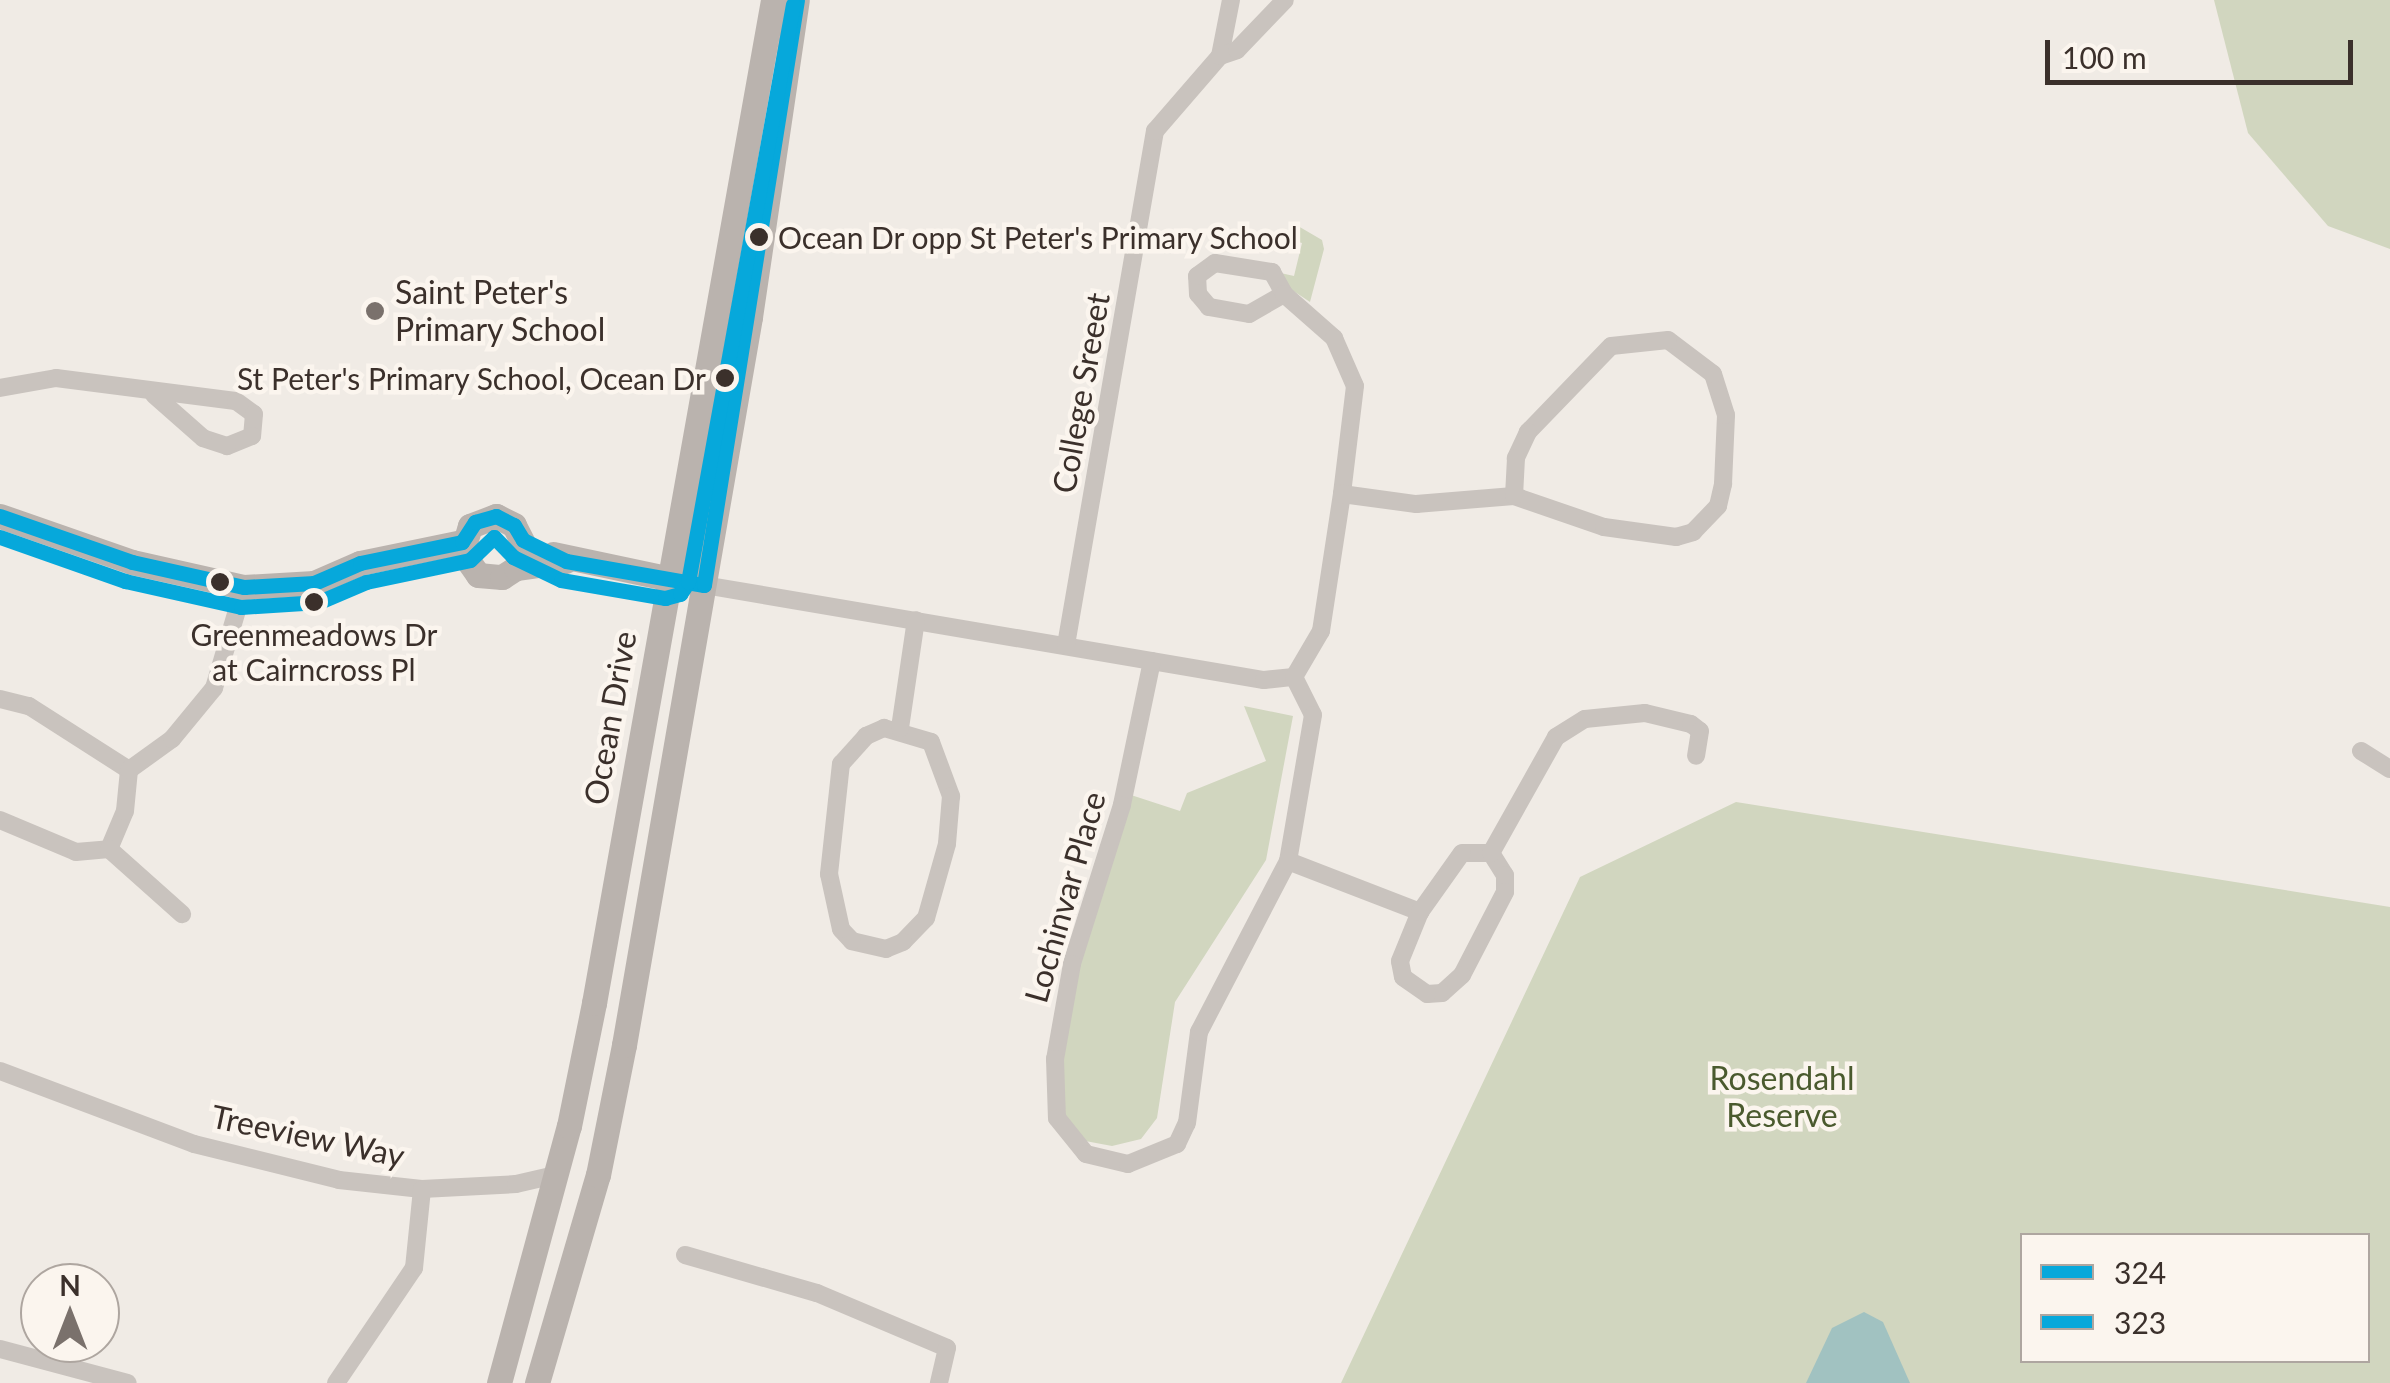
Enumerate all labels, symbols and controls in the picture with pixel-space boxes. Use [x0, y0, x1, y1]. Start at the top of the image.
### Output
scale bar [2050, 20, 2358, 82]
text: 100 m [2062, 39, 2147, 75]
place label: Ocean Dr opp St Peter's Primary School [778, 219, 1299, 255]
marker: Ocean Dr opp St Peter's Primary School [749, 227, 769, 247]
place label: Saint Peter's Primary School [395, 274, 606, 349]
street label: College Sreeet [1044, 290, 1118, 496]
marker: Saint Peter's Primary School [364, 300, 386, 322]
place label: St Peter's Primary School, Ocean Dr [236, 360, 706, 396]
marker: St Peter's Primary School, Ocean Dr [715, 368, 735, 388]
unlabelled marker [210, 572, 230, 592]
marker: Greenmeadows Dr at Cairncross Pl [304, 592, 324, 612]
place label: Greenmeadows Dr at Cairncross Pl [191, 616, 437, 686]
street label: Ocean Drive [576, 628, 644, 808]
street label: Lochinvar Place [1016, 787, 1114, 1007]
park label: Rosendahl Reserve [1710, 1060, 1854, 1135]
street label: Treeview Way [207, 1097, 409, 1175]
legend [2020, 1233, 2370, 1363]
text: 324 [2114, 1254, 2166, 1290]
north arrow [20, 1263, 120, 1363]
text: N [59, 1268, 81, 1302]
text: 323 [2114, 1304, 2166, 1340]

